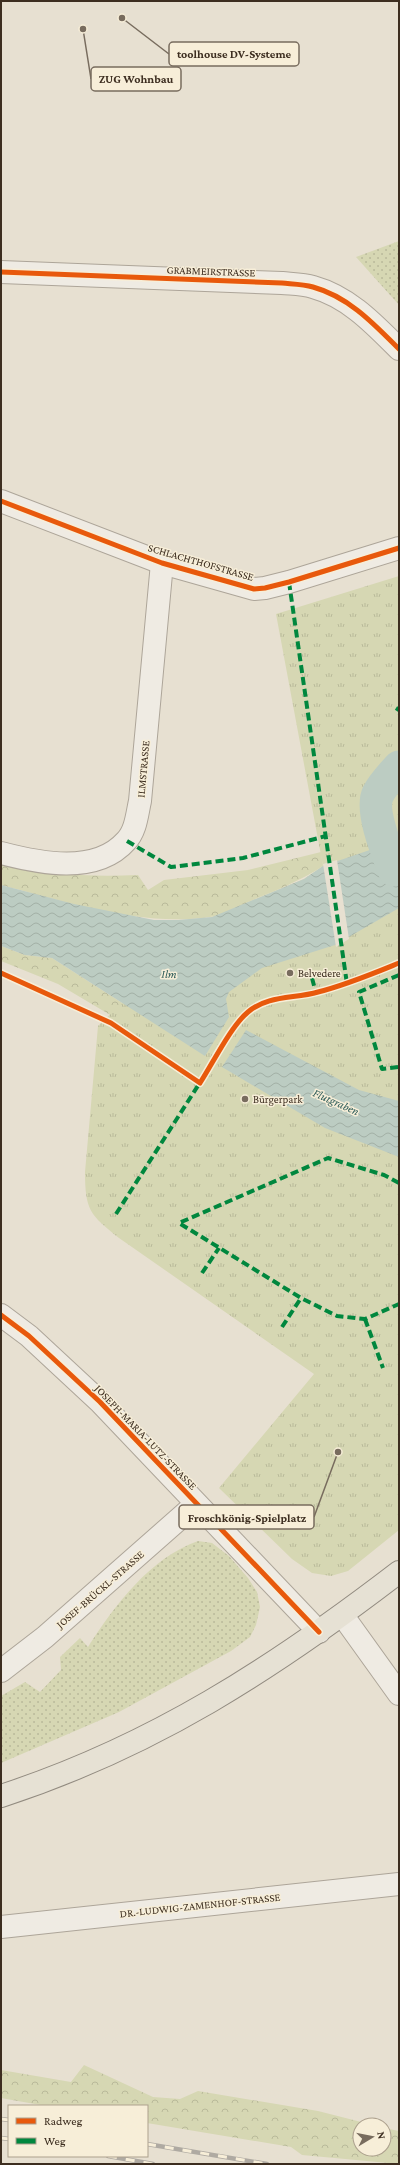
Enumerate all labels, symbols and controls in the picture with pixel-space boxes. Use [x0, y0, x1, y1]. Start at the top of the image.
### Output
callout: toolhouse DV-Systeme [169, 42, 299, 66]
text: toolhouse DV-Systeme [177, 47, 292, 61]
callout: ZUG Wohnbau [91, 67, 181, 91]
text: ZUG Wohnbau [99, 72, 174, 86]
street label: GRABMEIRSTRASSE [166, 263, 256, 279]
street label: SCHLACHTHOFSTRASSE [147, 541, 255, 583]
street label: ILMSTRASSE [135, 740, 151, 798]
water label: Ilm [161, 967, 177, 981]
place label: Belvedere [298, 967, 341, 979]
marker: Belvedere [285, 968, 295, 978]
water label: Flutgraben [311, 1086, 361, 1118]
place label: Bürgerpark [253, 1093, 303, 1106]
marker: Bürgerpark [240, 1094, 250, 1104]
street label: JOSEPH-MARIA-LUTZ-STRASSE [91, 1381, 199, 1493]
callout: Froschkönig-Spielplatz [179, 1505, 314, 1529]
text: Froschkönig-Spielplatz [188, 1511, 307, 1525]
street label: JOSEF-BRÜCKL-STRASSE [53, 1548, 147, 1632]
street label: DR.-LUDWIG-ZAMENHOF-STRASSE [119, 1891, 281, 1919]
legend [8, 2105, 148, 2157]
text: Radweg [44, 2114, 82, 2128]
north arrow [352, 2117, 392, 2157]
text: N [375, 2131, 388, 2140]
text: Weg [44, 2134, 66, 2148]

